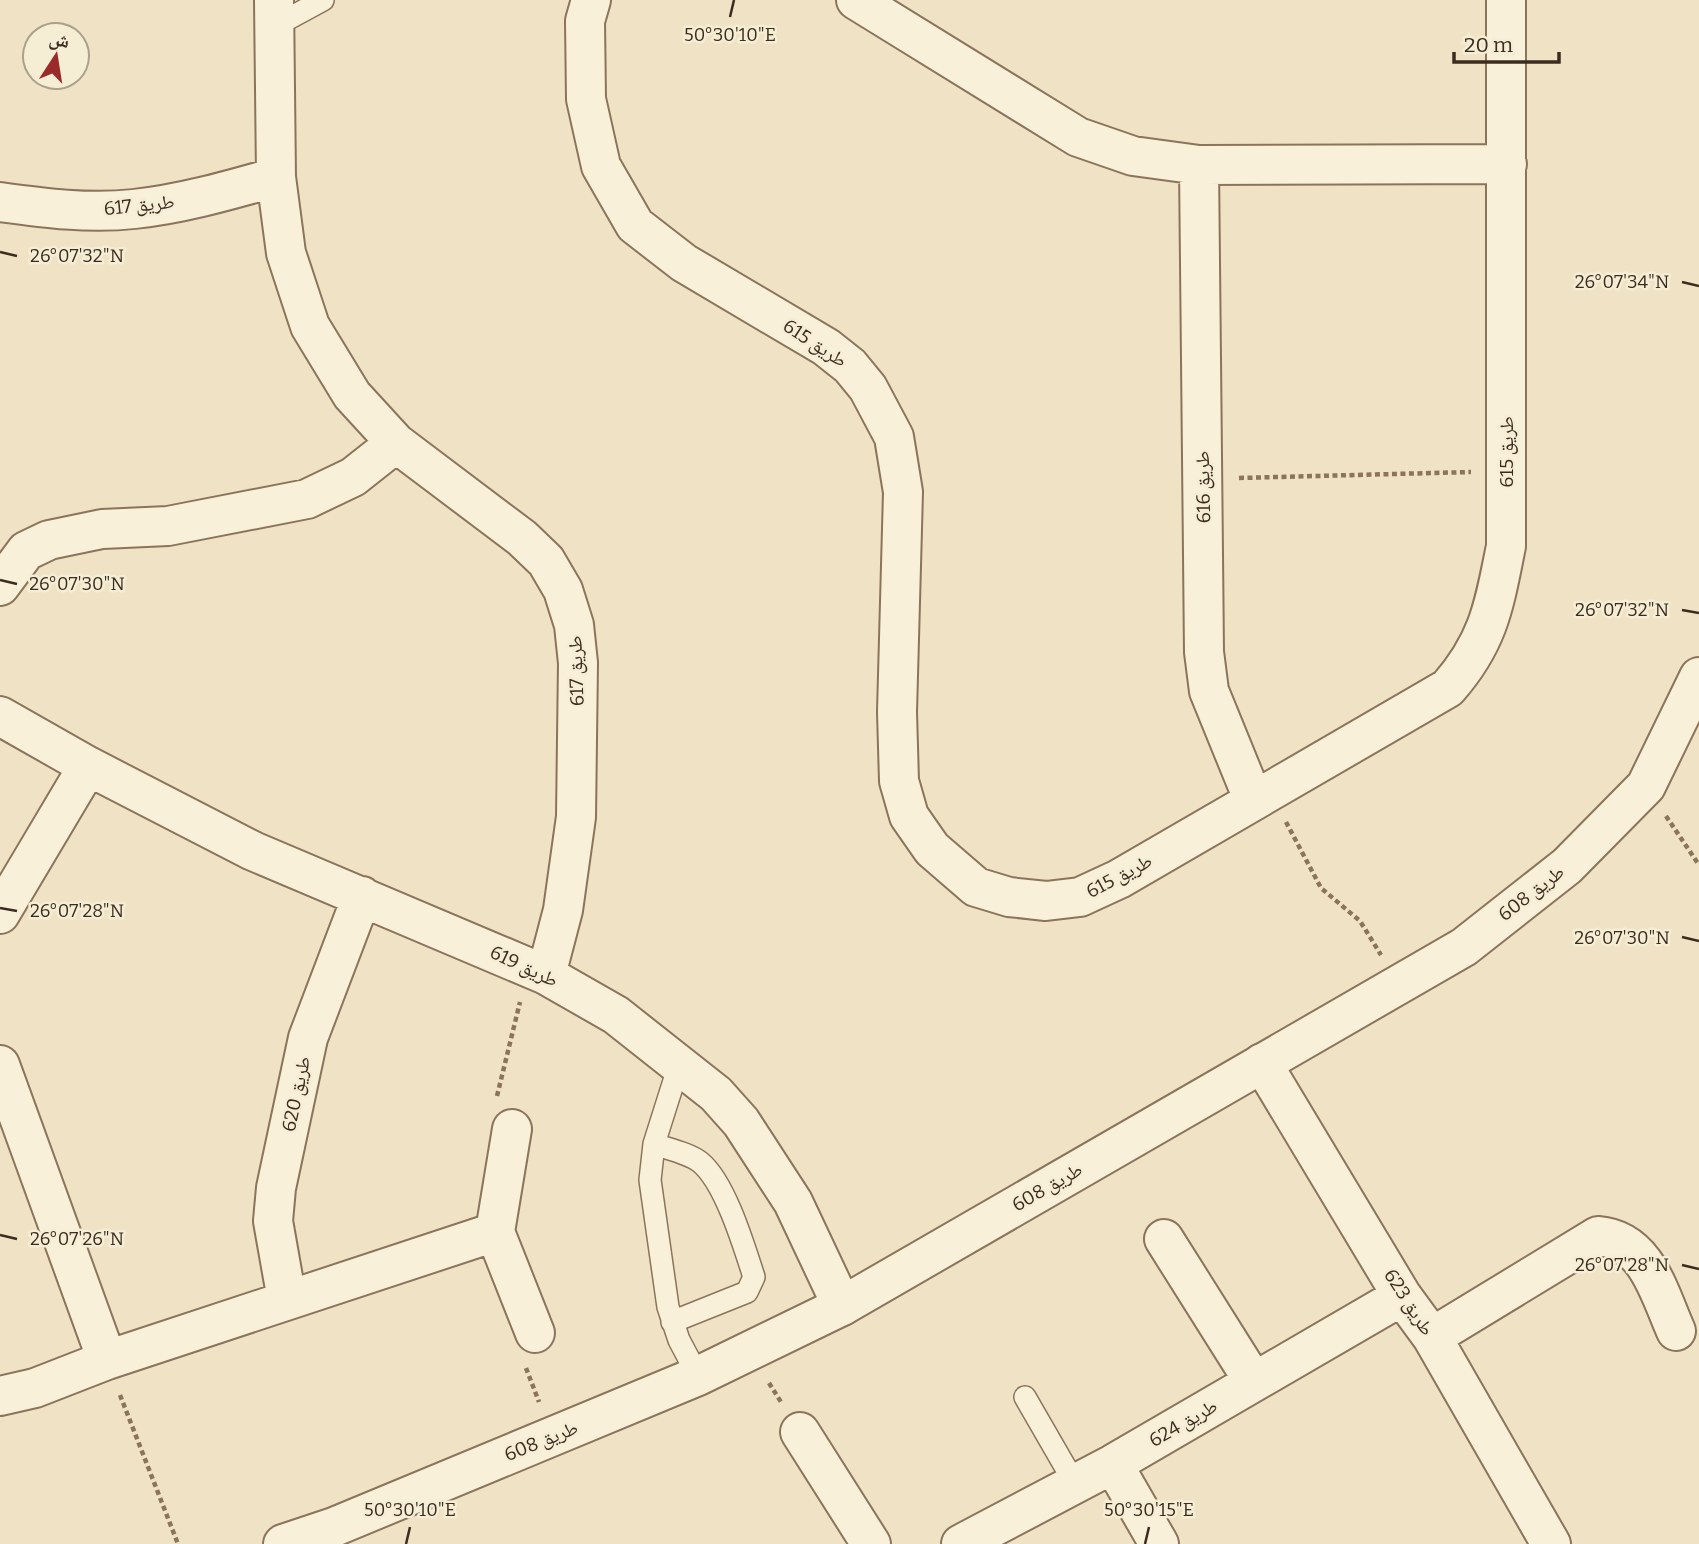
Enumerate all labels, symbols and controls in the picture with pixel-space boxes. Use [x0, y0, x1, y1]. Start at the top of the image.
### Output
north arrow [21, 21, 91, 91]
scale bar [1454, 21, 1559, 65]
text: 50°30'10"E [684, 24, 776, 46]
text: ش [47, 27, 72, 53]
text: 20 m [1464, 32, 1513, 58]
street label: طريق 617 [103, 190, 175, 220]
text: 26°07'32"N [30, 245, 124, 267]
text: 26°07'34"N [1575, 271, 1669, 293]
street label: طريق 615 [779, 314, 851, 372]
street label: طريق 615 [1495, 416, 1518, 488]
street label: طريق 616 [1191, 451, 1215, 523]
text: 26°07'30"N [29, 573, 125, 595]
text: 26°07'32"N [1575, 599, 1669, 621]
street label: طريق 617 [563, 635, 589, 707]
street label: طريق 615 [1082, 849, 1156, 903]
street label: طريق 608 [1493, 860, 1569, 926]
text: 26°07'28"N [30, 900, 124, 922]
text: 26°07'30"N [1574, 927, 1670, 949]
street label: طريق 619 [486, 940, 562, 992]
street label: طريق 620 [277, 1054, 315, 1134]
street label: طريق 608 [1008, 1158, 1086, 1216]
text: 26°07'26"N [30, 1228, 124, 1250]
text: 26°07'28"N [1575, 1254, 1669, 1276]
street label: طريق 623 [1379, 1264, 1439, 1340]
street label: طريق 624 [1145, 1394, 1221, 1452]
street label: طريق 608 [501, 1416, 581, 1466]
text: 50°30'10"E [364, 1499, 456, 1521]
text: 50°30'15"E [1104, 1499, 1194, 1521]

